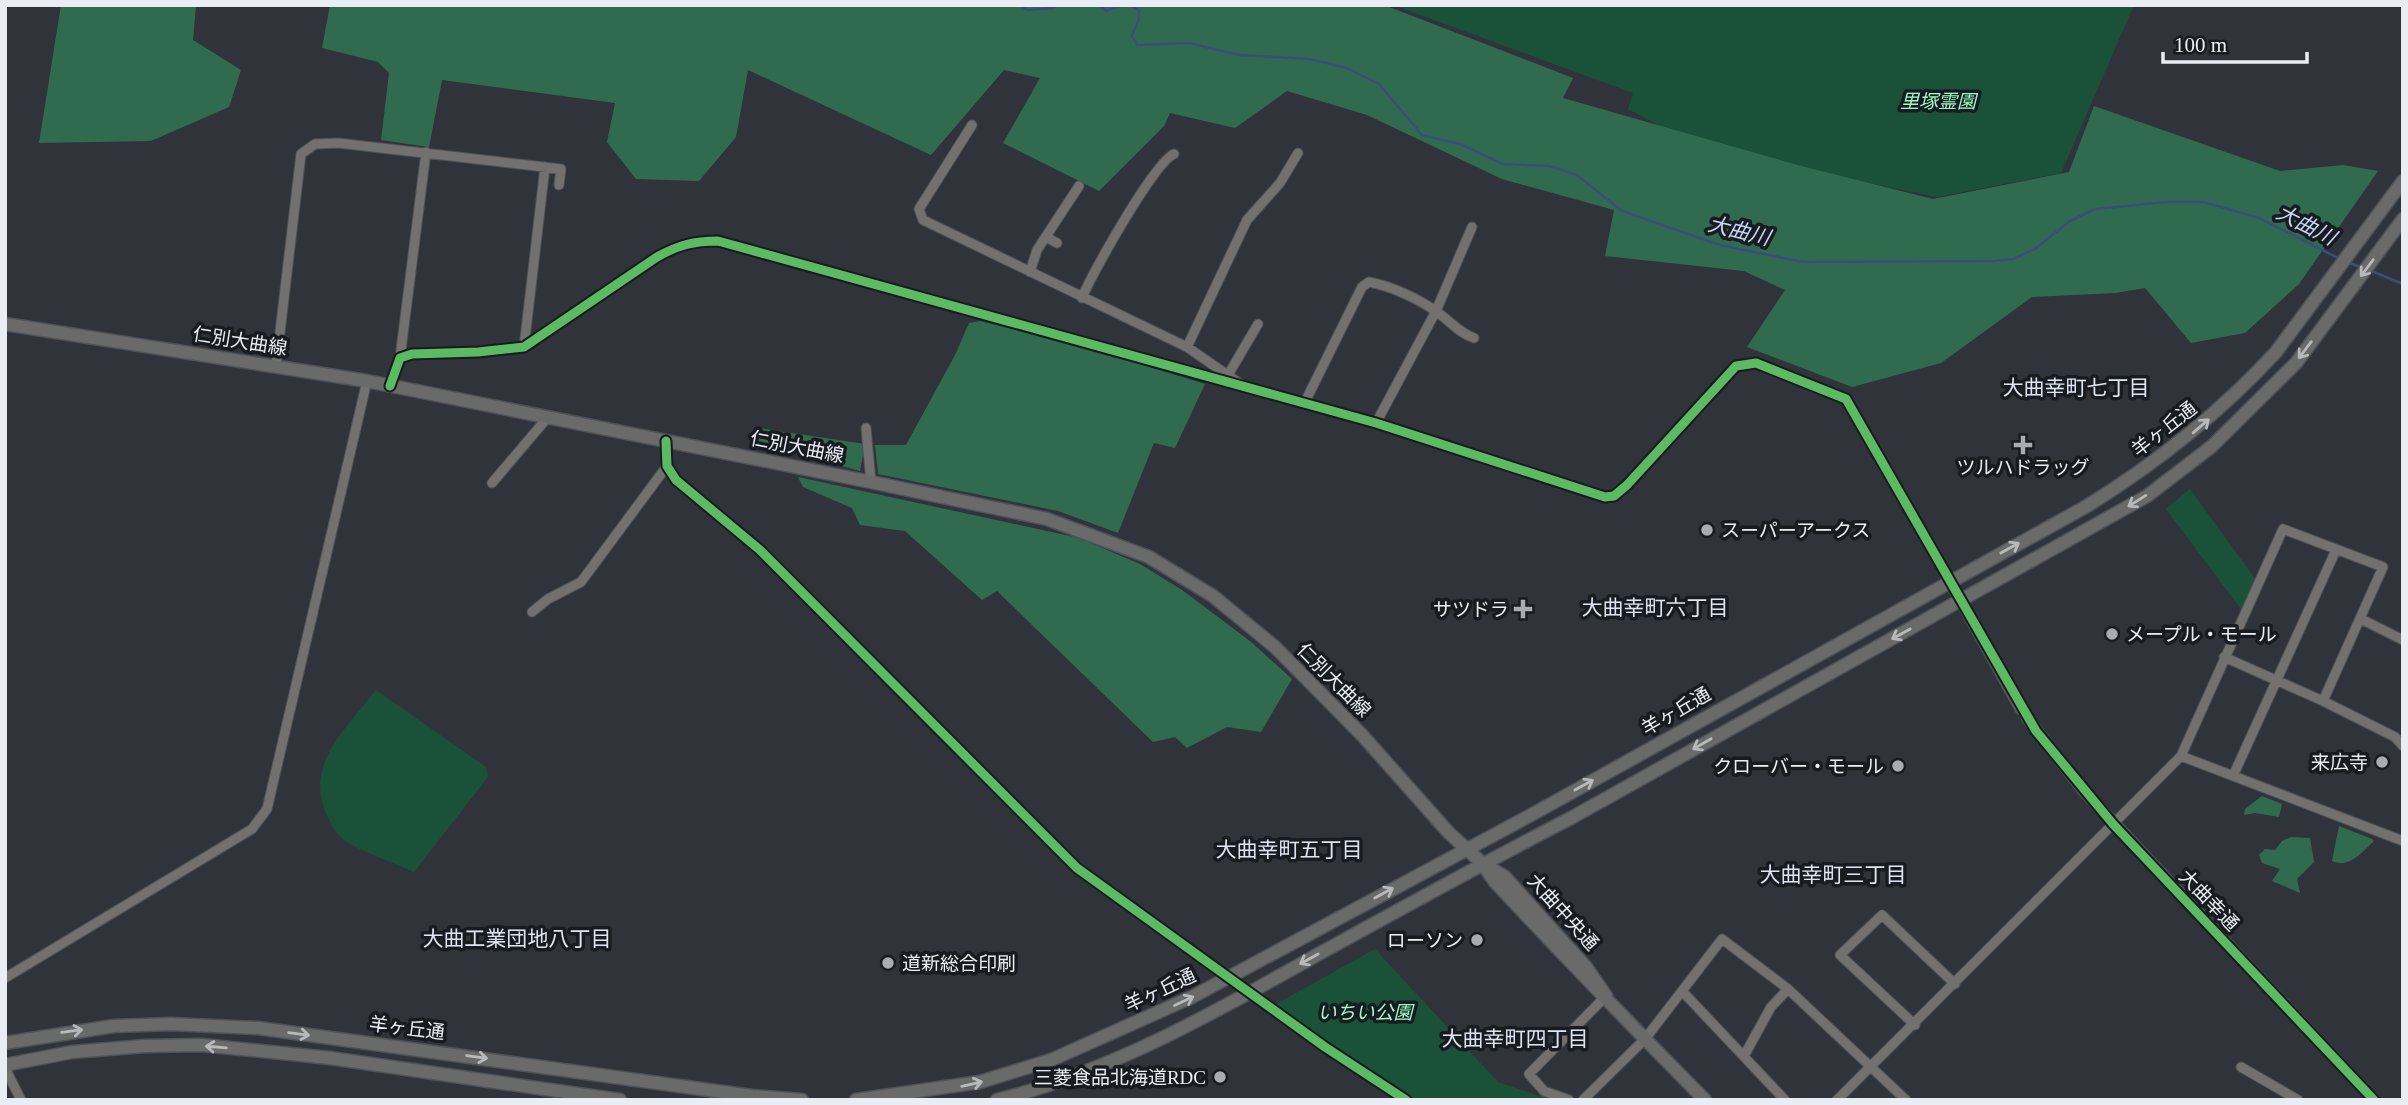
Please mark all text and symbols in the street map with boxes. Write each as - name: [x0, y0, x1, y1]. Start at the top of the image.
- scale bar: [2163, 21, 2306, 65]
- text: 100 m: [2174, 33, 2227, 57]
- park label: 里塚霊園: [1900, 91, 1979, 112]
- water label: 大曲川: [2272, 200, 2341, 251]
- water label: 大曲川: [1706, 212, 1774, 251]
- one-way arrow: [2360, 258, 2375, 277]
- street label: 仁別大曲線: [191, 323, 289, 359]
- one-way arrow: [2298, 340, 2313, 359]
- district label: 大曲幸町七丁目: [2003, 376, 2150, 400]
- street label: 羊ヶ丘通: [2128, 397, 2200, 461]
- one-way arrow: [2192, 418, 2210, 434]
- street label: 仁別大曲線: [748, 428, 846, 466]
- marker: ツルハドラッグ: [2015, 437, 2031, 453]
- place label: ツルハドラッグ: [1956, 457, 2090, 478]
- one-way arrow: [2128, 495, 2148, 509]
- place label: スーパーアークス: [1721, 520, 1870, 541]
- marker: スーパーアークス: [1699, 522, 1715, 538]
- one-way arrow: [1999, 541, 2019, 555]
- district label: 大曲幸町六丁目: [1582, 596, 1729, 620]
- place label: サツドラ: [1433, 599, 1509, 620]
- marker: サツドラ: [1515, 601, 1531, 617]
- place label: メープル・モール: [2126, 624, 2277, 645]
- marker: メープル・モール: [2104, 626, 2120, 642]
- one-way arrow: [1891, 628, 1912, 641]
- street label: 仁別大曲線: [1293, 639, 1375, 721]
- street label: 羊ヶ丘通: [1638, 683, 1714, 739]
- one-way arrow: [1692, 738, 1713, 751]
- place label: 来広寺: [2311, 752, 2368, 773]
- marker: 来広寺: [2374, 754, 2390, 770]
- place label: クローバー・モール: [1713, 756, 1884, 777]
- marker: クローバー・モール: [1890, 758, 1906, 774]
- one-way arrow: [1574, 778, 1594, 792]
- district label: 大曲幸町五丁目: [1216, 838, 1363, 862]
- district label: 大曲幸町三丁目: [1760, 863, 1907, 887]
- street label: 大曲幸通: [2175, 865, 2243, 935]
- street label: 大曲中央通: [1523, 870, 1603, 954]
- one-way arrow: [1373, 885, 1393, 899]
- district label: 大曲工業団地八丁目: [423, 927, 612, 951]
- place label: ローソン: [1387, 930, 1463, 951]
- marker: ローソン: [1469, 932, 1485, 948]
- one-way arrow: [1300, 952, 1320, 966]
- place label: 道新総合印刷: [902, 953, 1016, 974]
- marker: 道新総合印刷: [880, 955, 896, 971]
- street label: 羊ヶ丘通: [1121, 964, 1199, 1016]
- one-way arrow: [1173, 994, 1194, 1007]
- park label: いちい公園: [1317, 1002, 1415, 1023]
- street label: 羊ヶ丘通: [368, 1013, 446, 1043]
- one-way arrow: [61, 1024, 83, 1037]
- one-way arrow: [287, 1027, 310, 1040]
- district label: 大曲幸町四丁目: [1442, 1027, 1589, 1051]
- one-way arrow: [206, 1040, 228, 1053]
- one-way arrow: [465, 1050, 488, 1063]
- place label: 三菱食品北海道RDC: [1034, 1067, 1206, 1088]
- marker: 三菱食品北海道RDC: [1212, 1069, 1228, 1085]
- one-way arrow: [960, 1076, 983, 1090]

